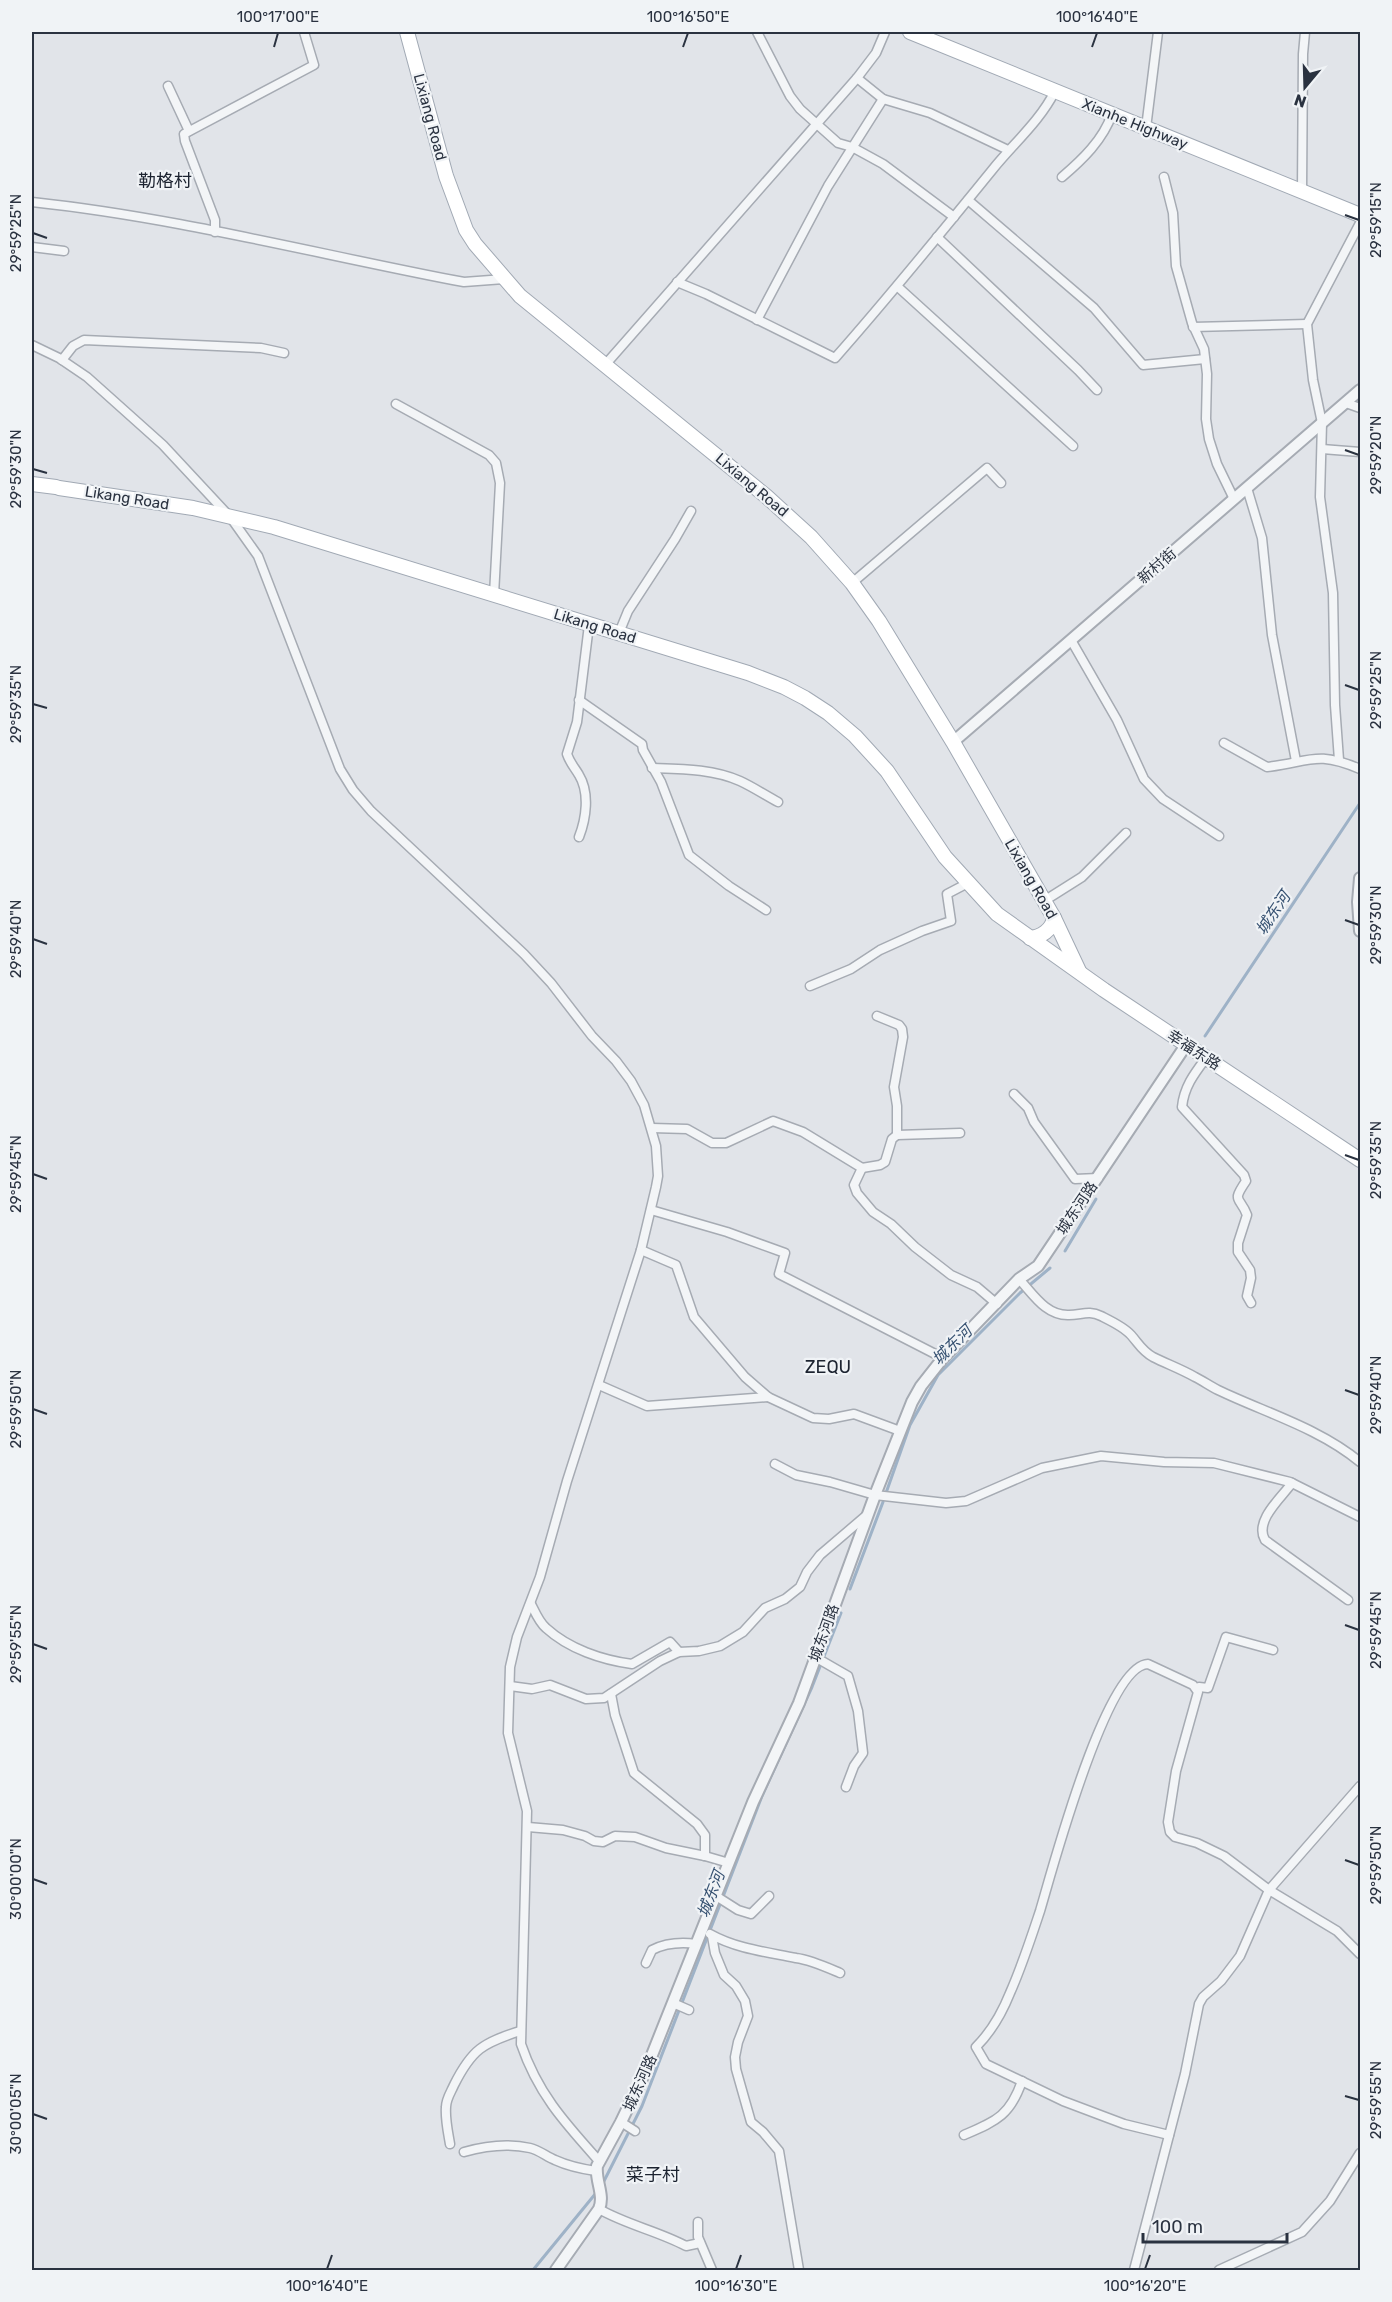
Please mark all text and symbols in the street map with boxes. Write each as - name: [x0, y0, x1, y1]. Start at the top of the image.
- text: 100°17'00"E: [237, 8, 319, 26]
- text: 100°16'50"E: [647, 8, 729, 26]
- text: 100°16'40"E: [1056, 8, 1138, 26]
- north arrow: [1275, 57, 1335, 117]
- street label: Lixiang Road: [410, 72, 450, 162]
- text: N: [1292, 90, 1309, 112]
- street label: Xianhe Highway: [1080, 95, 1190, 153]
- district label: 勒格村: [138, 170, 192, 192]
- text: 29°59'15"N: [1367, 182, 1385, 258]
- text: 29°59'25"N: [7, 194, 25, 272]
- text: 29°59'20"N: [1367, 416, 1385, 494]
- text: 29°59'30"N: [7, 429, 25, 509]
- street label: Lixiang Road: [712, 449, 792, 521]
- street label: Likang Road: [84, 482, 170, 514]
- street label: 新村街: [1134, 544, 1180, 588]
- street label: Likang Road: [552, 605, 638, 647]
- text: 29°59'25"N: [1367, 651, 1385, 729]
- text: 29°59'35"N: [7, 665, 25, 743]
- street label: Lixiang Road: [1001, 836, 1061, 922]
- water label: 城东河: [1252, 885, 1296, 938]
- text: 29°59'30"N: [1367, 885, 1385, 965]
- text: 29°59'40"N: [7, 900, 25, 978]
- street label: 幸福东路: [1164, 1026, 1224, 1074]
- text: 29°59'35"N: [1367, 1121, 1385, 1199]
- text: 29°59'45"N: [7, 1135, 25, 1213]
- street label: 城东河路: [1053, 1178, 1101, 1238]
- water label: 城东河: [928, 1319, 978, 1369]
- district label: ZEQU: [805, 1356, 851, 1378]
- text: 29°59'40"N: [1367, 1356, 1385, 1434]
- text: 29°59'50"N: [7, 1369, 25, 1449]
- text: 29°59'45"N: [1367, 1591, 1385, 1669]
- street label: 城东河路: [805, 1602, 843, 1664]
- text: 29°59'55"N: [7, 1605, 25, 1683]
- text: 29°59'50"N: [1367, 1825, 1385, 1905]
- text: 30°00'00"N: [7, 1838, 25, 1920]
- water label: 城东河: [694, 1865, 730, 1920]
- street label: 城东河路: [620, 2052, 660, 2114]
- text: 29°59'55"N: [1367, 2061, 1385, 2139]
- text: 30°00'05"N: [7, 2073, 25, 2155]
- district label: 菜子村: [626, 2164, 680, 2186]
- scale bar: [1143, 2206, 1287, 2244]
- text: 100 m: [1152, 2216, 1203, 2238]
- text: 100°16'40"E: [286, 2277, 368, 2295]
- text: 100°16'30"E: [695, 2277, 777, 2295]
- text: 100°16'20"E: [1104, 2277, 1186, 2295]

